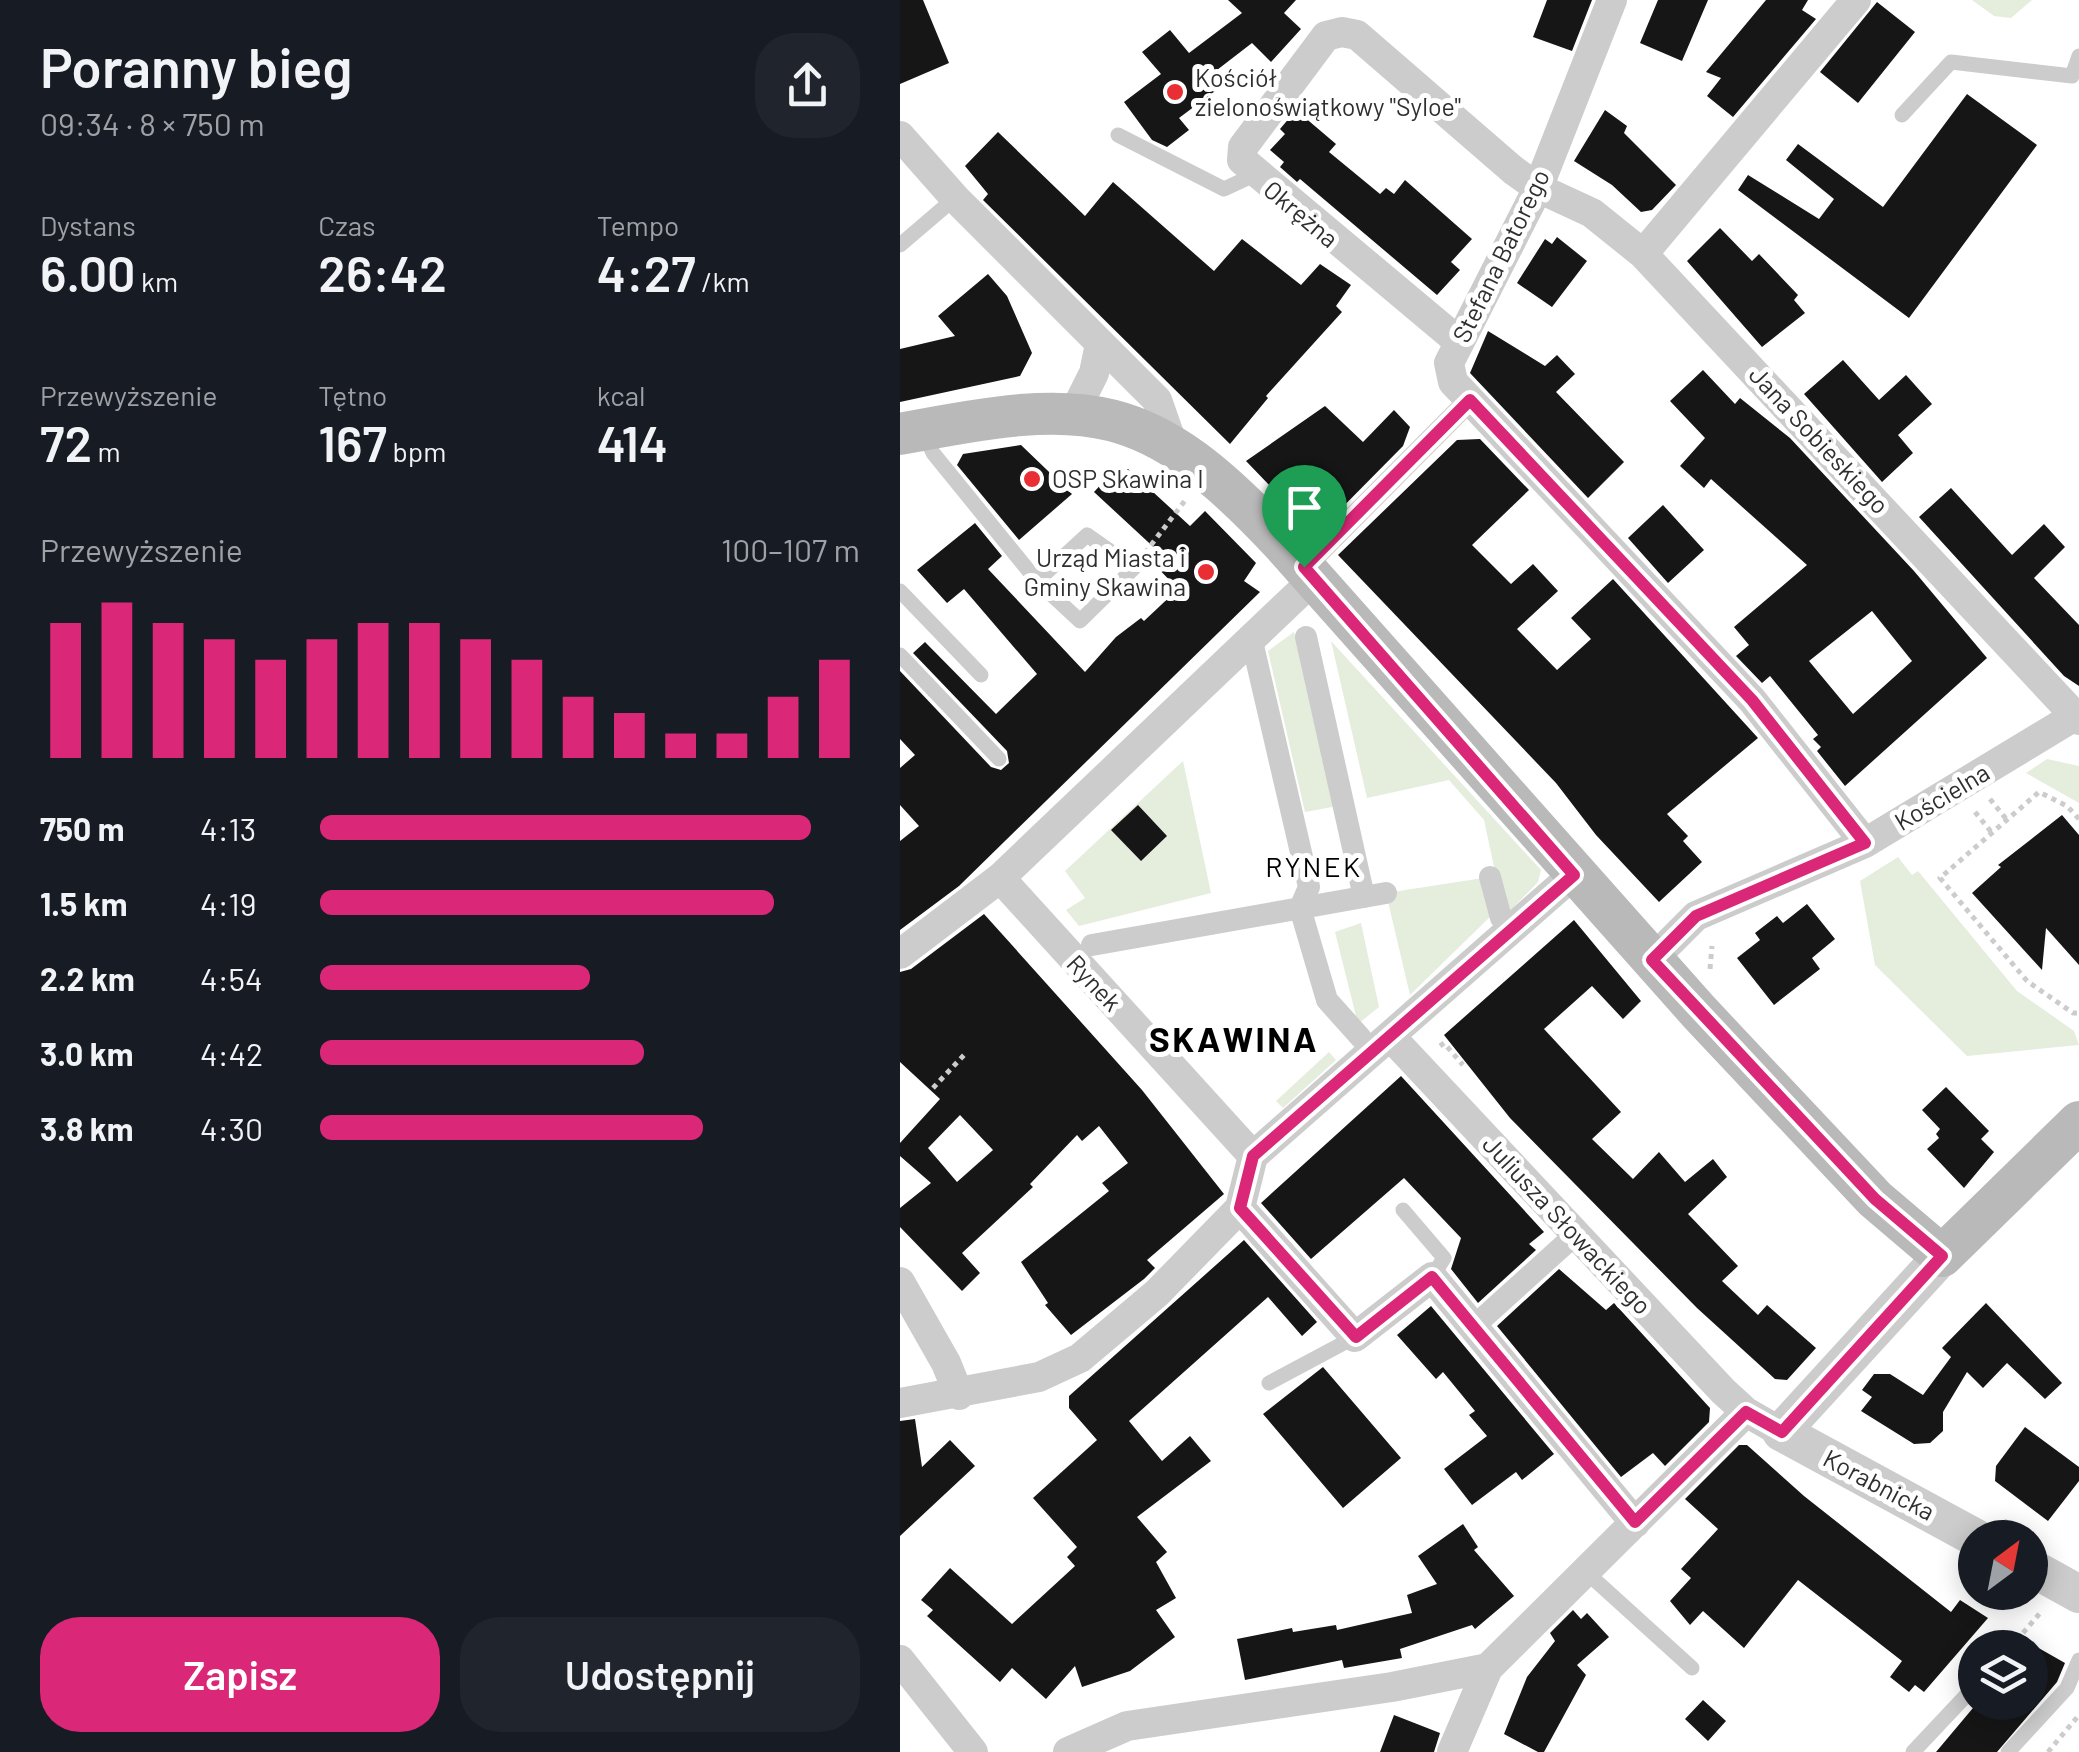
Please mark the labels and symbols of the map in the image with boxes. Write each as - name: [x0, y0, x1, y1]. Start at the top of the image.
- place label: Kościół zielonoświątkowy "Syloe": [1195, 62, 1461, 121]
- marker: Kościół zielonoświątkowy "Syloe": [1164, 81, 1186, 103]
- street label: Stefana Batorego: [1445, 164, 1555, 347]
- street label: Okrężna: [1258, 174, 1345, 253]
- street label: Jana Sobieskiego: [1744, 359, 1896, 519]
- place label: OSP Skawina I: [1052, 463, 1204, 493]
- pin: [1262, 465, 1347, 568]
- marker: OSP Skawina I: [1021, 468, 1043, 490]
- place label: Urząd Miasta i Gminy Skawina: [1024, 542, 1186, 601]
- marker: Urząd Miasta i Gminy Skawina: [1195, 561, 1217, 583]
- street label: Kościelna: [1889, 756, 1994, 836]
- district label: RYNEK: [1265, 849, 1363, 883]
- street label: Rynek: [1061, 948, 1128, 1017]
- district label: SKAWINA: [1149, 1017, 1319, 1059]
- street label: Juliusza Słowackiego: [1477, 1129, 1658, 1320]
- street label: Korabnicka: [1819, 1442, 1940, 1526]
- north arrow: [1958, 1520, 2048, 1610]

